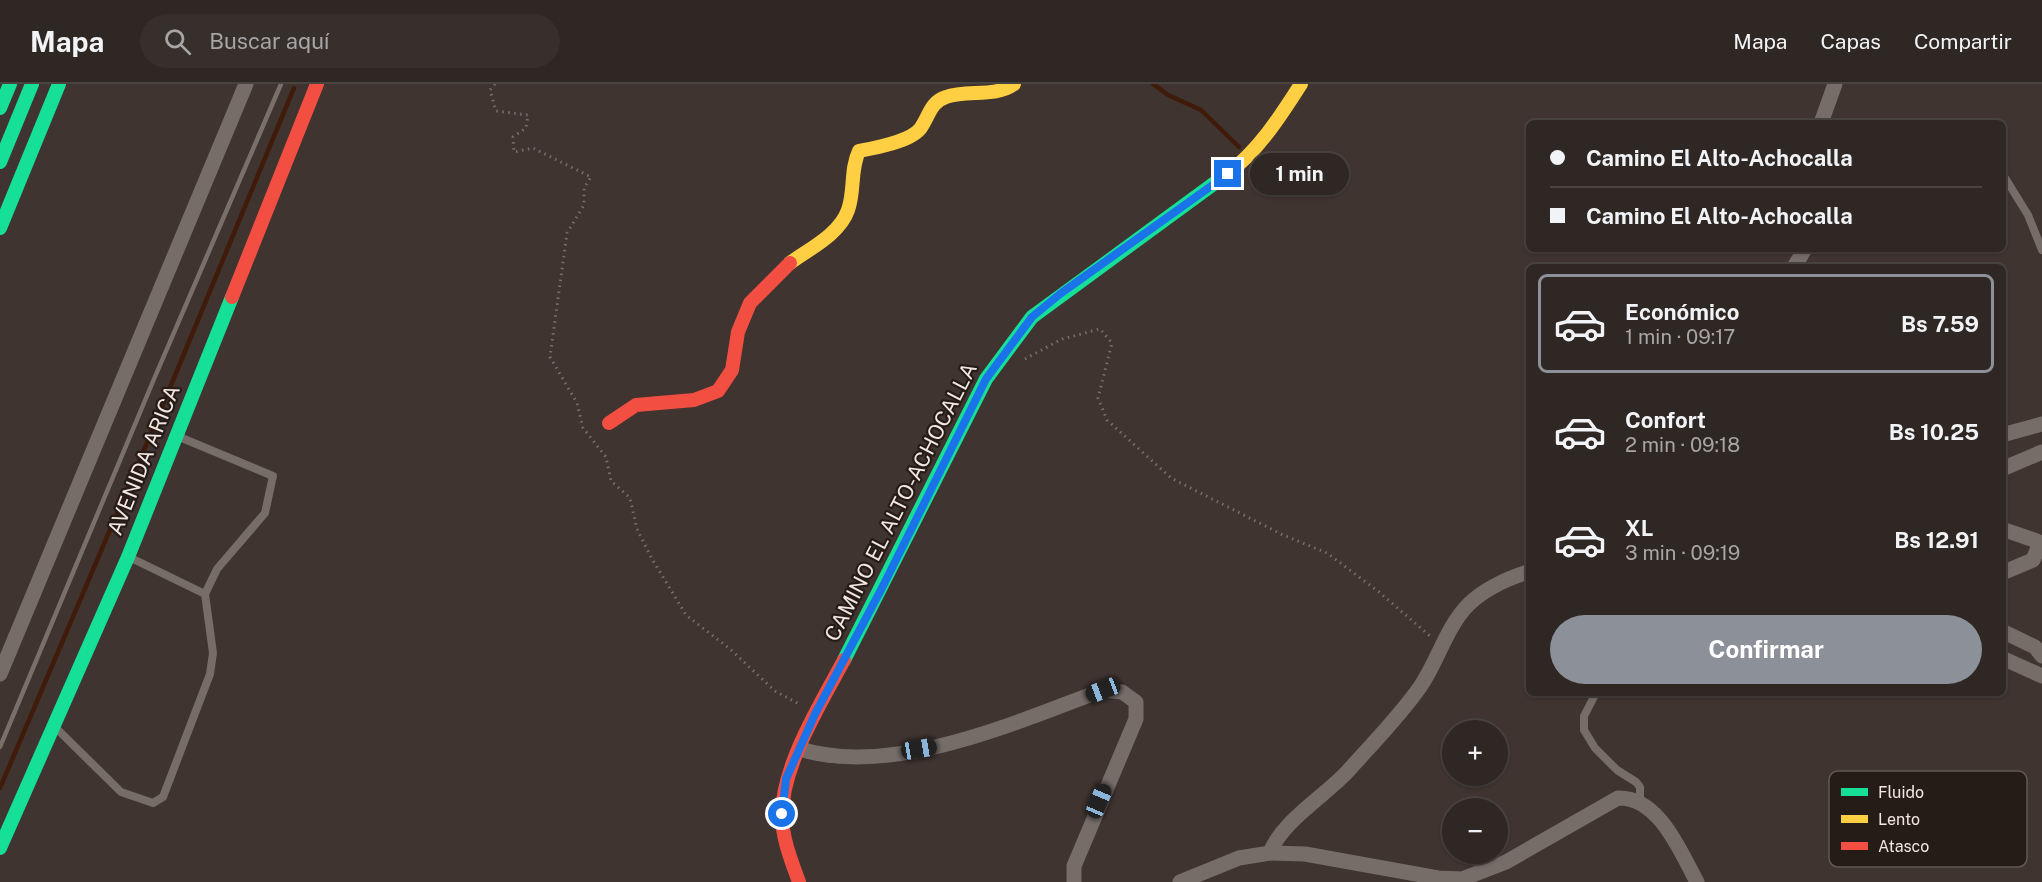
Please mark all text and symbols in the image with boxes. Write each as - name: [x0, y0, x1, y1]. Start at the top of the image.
- search box: [140, 14, 560, 68]
- text: Mapa: [30, 25, 104, 58]
- icon: search: [161, 25, 194, 58]
- text: Buscar aquí: [209, 28, 329, 54]
- text: Mapa: [1733, 29, 1787, 54]
- text: Capas: [1820, 29, 1881, 54]
- text: Compartir: [1914, 29, 2012, 54]
- text: Camino El Alto-Achocalla: [1586, 145, 1853, 171]
- callout: 1 min: [1249, 153, 1348, 195]
- route end: [1214, 160, 1241, 187]
- text: 1 min: [1275, 162, 1324, 186]
- text: Camino El Alto-Achocalla: [1586, 203, 1853, 229]
- icon: car: [1553, 297, 1607, 351]
- text: Económico: [1625, 299, 1740, 325]
- text: Bs 7.59: [1901, 311, 1979, 337]
- text: 1 min · 09:17: [1625, 325, 1735, 349]
- street label: CAMINO EL ALTO-ACHOCALLA: [819, 358, 982, 645]
- street label: AVENIDA ARICA: [102, 381, 185, 539]
- icon: car: [1553, 405, 1607, 459]
- text: Confort: [1625, 407, 1706, 433]
- text: Bs 10.25: [1889, 419, 1979, 445]
- text: 2 min · 09:18: [1625, 433, 1740, 457]
- icon: car: [1553, 513, 1607, 567]
- text: XL: [1625, 515, 1653, 541]
- text: Bs 12.91: [1894, 527, 1979, 553]
- text: 3 min · 09:19: [1625, 541, 1740, 565]
- button: Confirmar: [1550, 615, 1982, 684]
- car: [1083, 675, 1123, 705]
- map controls: [1442, 720, 1508, 864]
- button: +: [1442, 720, 1508, 786]
- car: [900, 737, 938, 761]
- legend: [1829, 771, 2027, 867]
- car: [1084, 781, 1114, 821]
- text: Fluido: [1878, 783, 1924, 802]
- button: −: [1442, 798, 1508, 864]
- route start: [768, 800, 795, 827]
- text: Lento: [1878, 810, 1920, 829]
- text: Atasco: [1878, 837, 1929, 856]

